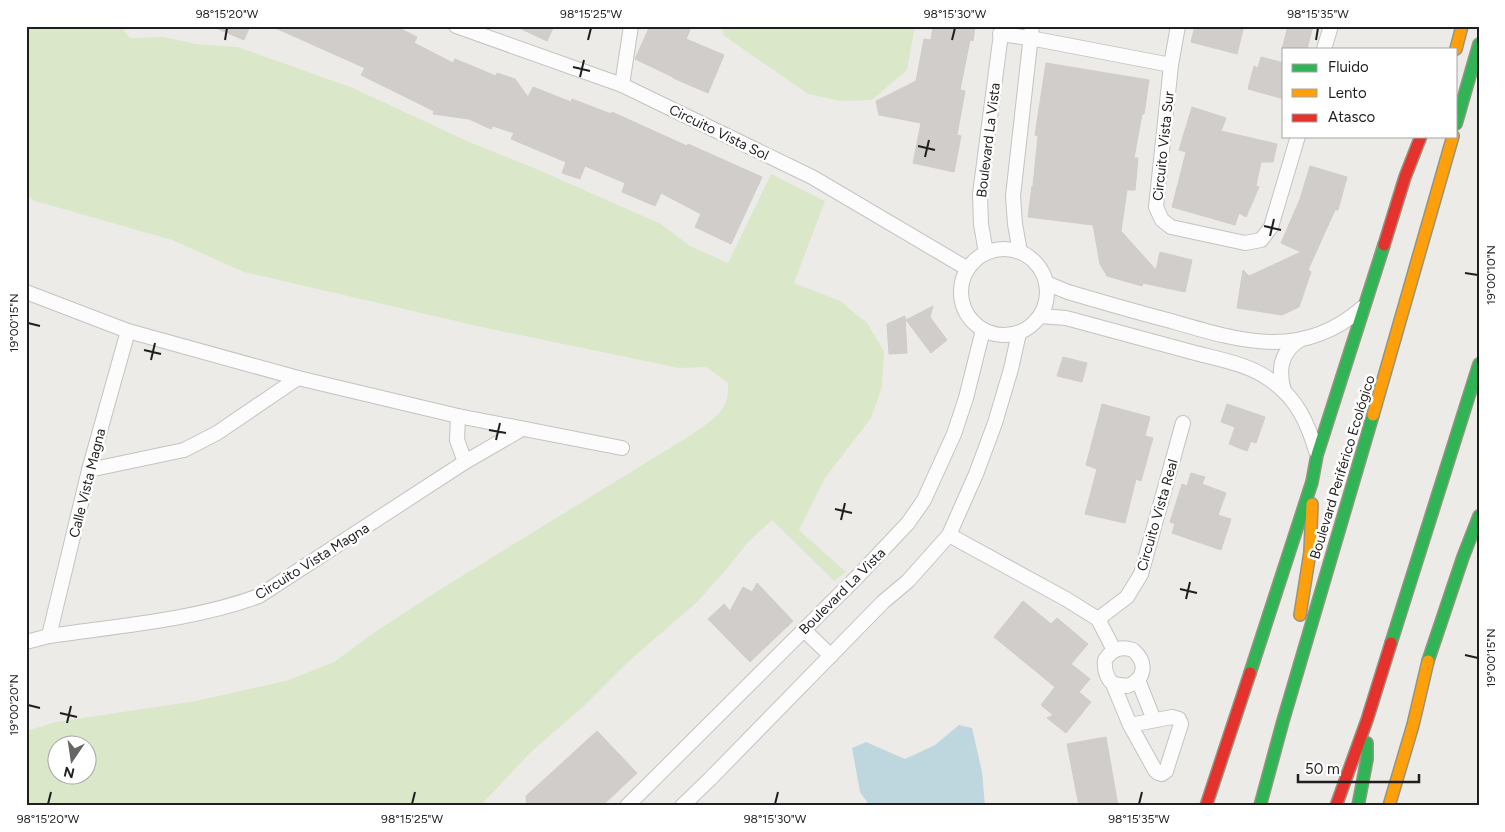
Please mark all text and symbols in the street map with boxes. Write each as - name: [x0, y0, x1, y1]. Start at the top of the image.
- text: 98°15'20"W: [196, 7, 259, 21]
- text: 98°15'25"W: [560, 7, 622, 21]
- text: 98°15'30"W: [924, 7, 987, 21]
- text: 98°15'35"W: [1287, 7, 1349, 21]
- legend: [1282, 48, 1458, 138]
- text: Fluido: [1328, 58, 1369, 76]
- street label: Boulevard La Vista: [973, 82, 1004, 198]
- text: Lento: [1328, 84, 1367, 102]
- street label: Circuito Vista Sur: [1149, 90, 1178, 202]
- street label: Circuito Vista Sol: [666, 101, 771, 164]
- text: Atasco: [1328, 108, 1376, 126]
- text: 19°00'10"N: [1484, 245, 1498, 305]
- text: 19°00'15"N: [7, 294, 21, 352]
- street label: Boulevard Periférico Ecológico: [1306, 373, 1379, 561]
- street label: Calle Vista Magna: [66, 427, 109, 540]
- street label: Circuito Vista Real: [1133, 457, 1182, 573]
- street label: Circuito Vista Magna: [252, 519, 372, 603]
- street label: Boulevard La Vista: [796, 545, 889, 638]
- text: 19°00'15"N: [1484, 629, 1498, 687]
- text: 19°00'20"N: [7, 674, 21, 736]
- north arrow: [48, 734, 98, 784]
- scale bar: [1298, 752, 1419, 784]
- text: 50 m: [1305, 760, 1340, 778]
- text: N: [62, 763, 76, 782]
- text: 98°15'20"W: [17, 812, 80, 826]
- text: 98°15'25"W: [381, 812, 443, 826]
- text: 98°15'30"W: [744, 812, 807, 826]
- text: 98°15'35"W: [1108, 812, 1170, 826]

